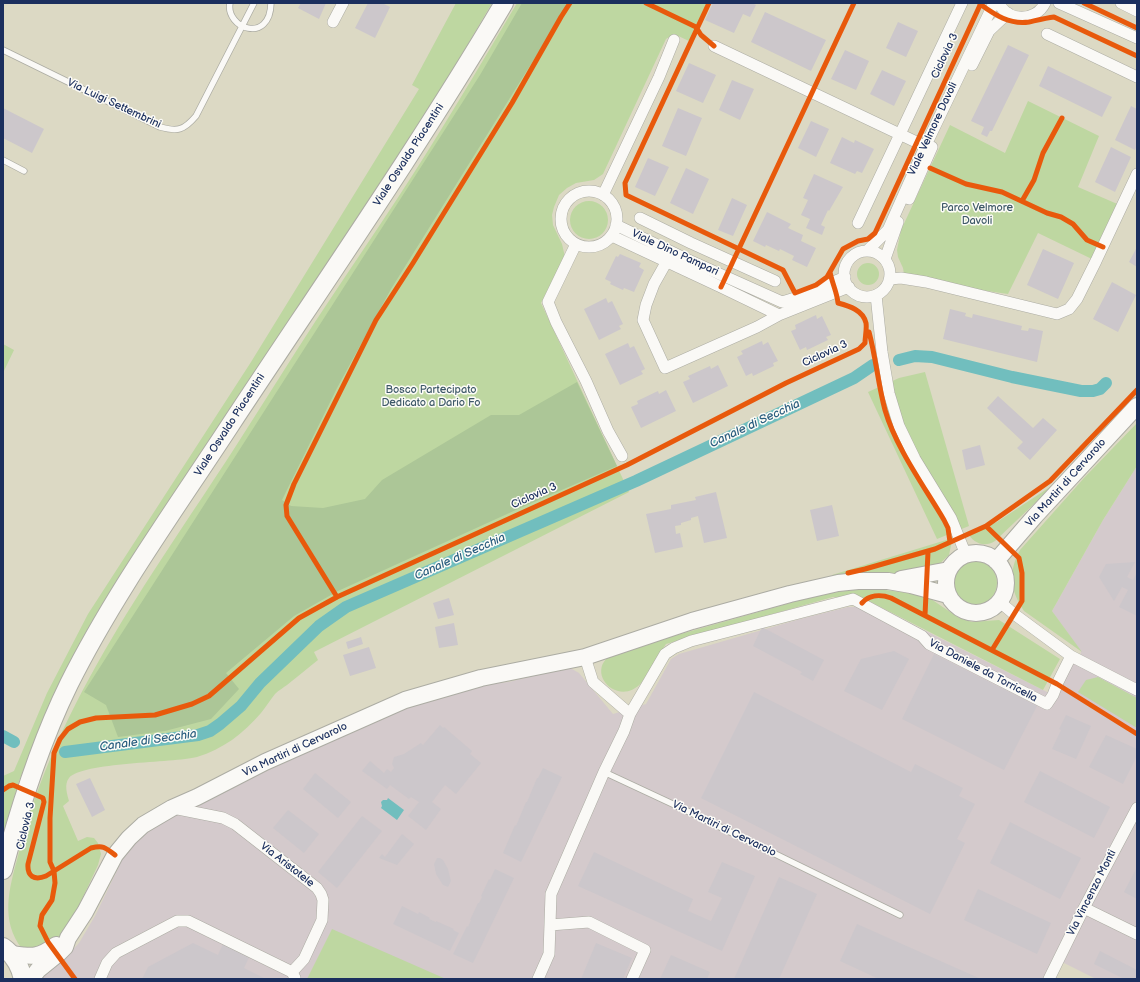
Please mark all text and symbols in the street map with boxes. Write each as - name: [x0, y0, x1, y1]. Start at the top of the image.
- street label: Ciclovia 3: [929, 31, 961, 81]
- street label: Via Luigi Settembrini: [65, 76, 163, 132]
- street label: Viale Velmore Davoli: [906, 80, 960, 178]
- street label: Viale Osvaldo Piacentini: [371, 101, 447, 209]
- park label: Parco Velmore Davoli: [941, 201, 1013, 227]
- street label: Viale Dino Pampari: [629, 227, 721, 279]
- street label: Ciclovia 3: [800, 338, 850, 370]
- street label: Viale Osvaldo Piacentini: [192, 371, 268, 479]
- park label: Bosco Partecipato Dedicato a Dario Fo: [381, 383, 481, 409]
- water label: Canale di Secchia: [708, 397, 802, 451]
- street label: Via Martiri di Cervarolo: [1023, 436, 1109, 530]
- street label: Ciclovia 3: [509, 480, 559, 512]
- water label: Canale di Secchia: [412, 530, 508, 584]
- street label: Via Daniele da Torricella: [926, 637, 1040, 705]
- street label: Via Martiri di Cervarolo: [241, 720, 349, 780]
- water label: Canale di Secchia: [98, 727, 198, 755]
- street label: Via Martiri di Cervarolo: [670, 798, 778, 860]
- street label: Ciclovia 3: [14, 801, 38, 851]
- street label: Via Aristotele: [257, 840, 317, 890]
- street label: Via Vincenzo Monti: [1065, 848, 1119, 938]

